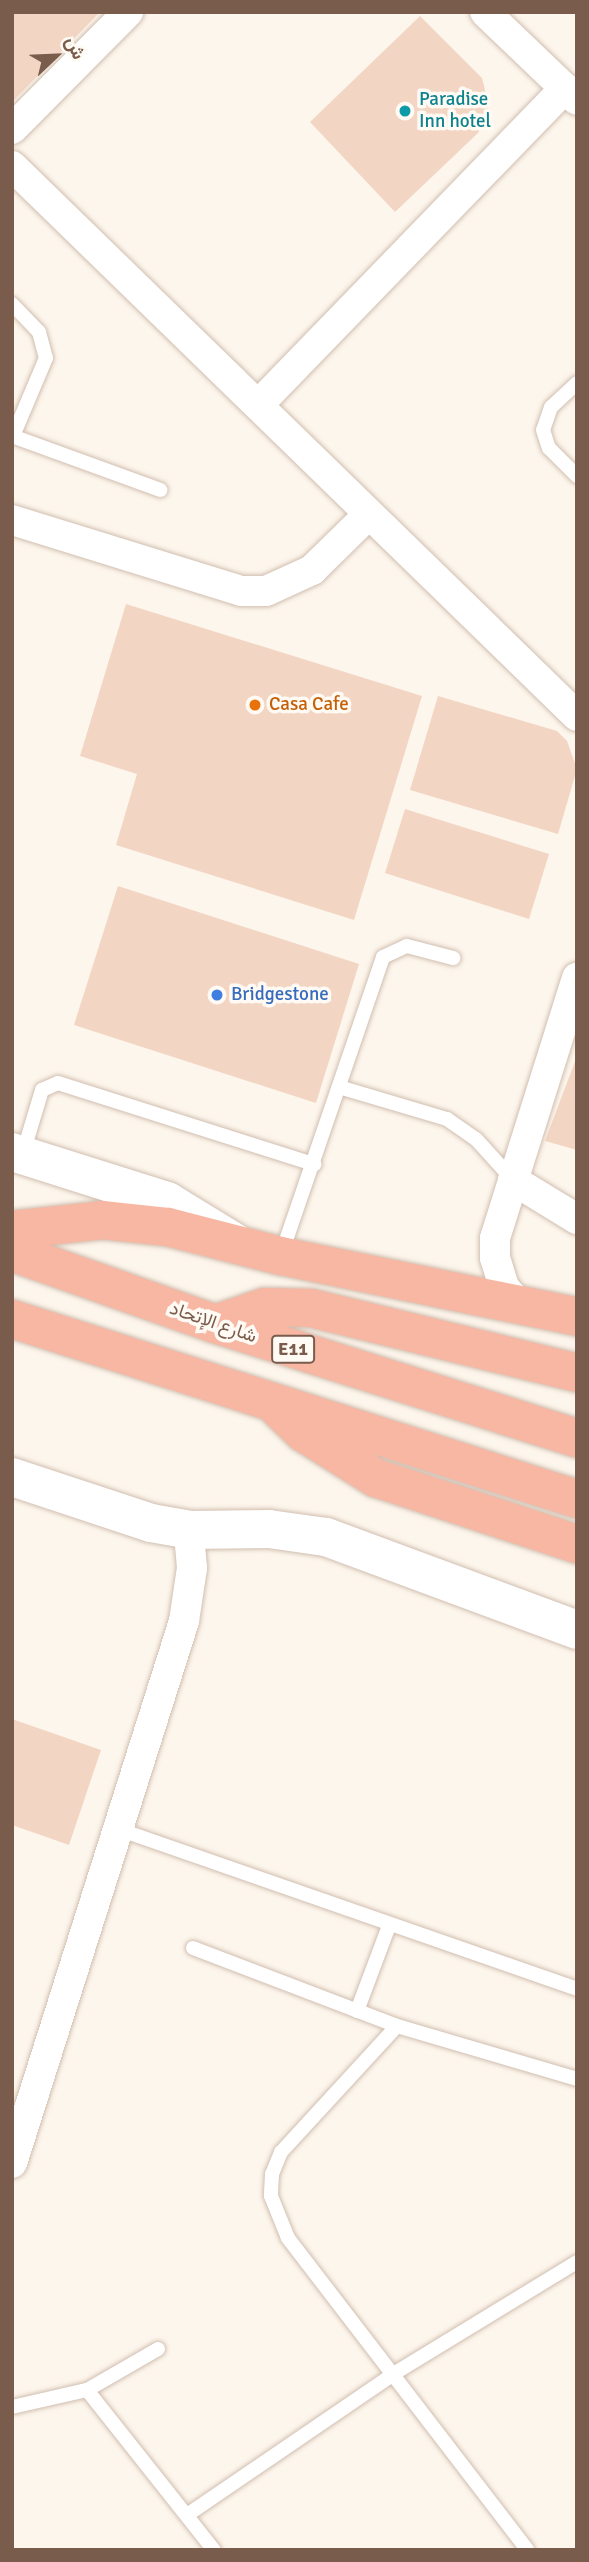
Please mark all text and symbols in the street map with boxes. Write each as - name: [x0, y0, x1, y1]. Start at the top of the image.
- north arrow: [21, 21, 91, 91]
- text: ش: [60, 33, 91, 63]
- place label: Paradise Inn hotel: [419, 89, 491, 133]
- marker: Paradise Inn hotel: [397, 103, 413, 119]
- place label: Casa Cafe: [269, 694, 349, 716]
- marker: Casa Cafe: [247, 697, 263, 713]
- place label: Bridgestone: [231, 984, 329, 1006]
- marker: Bridgestone: [209, 987, 225, 1003]
- street label: شارع الإتحاد: [167, 1297, 259, 1349]
- road number: E11: [270, 1334, 316, 1364]

